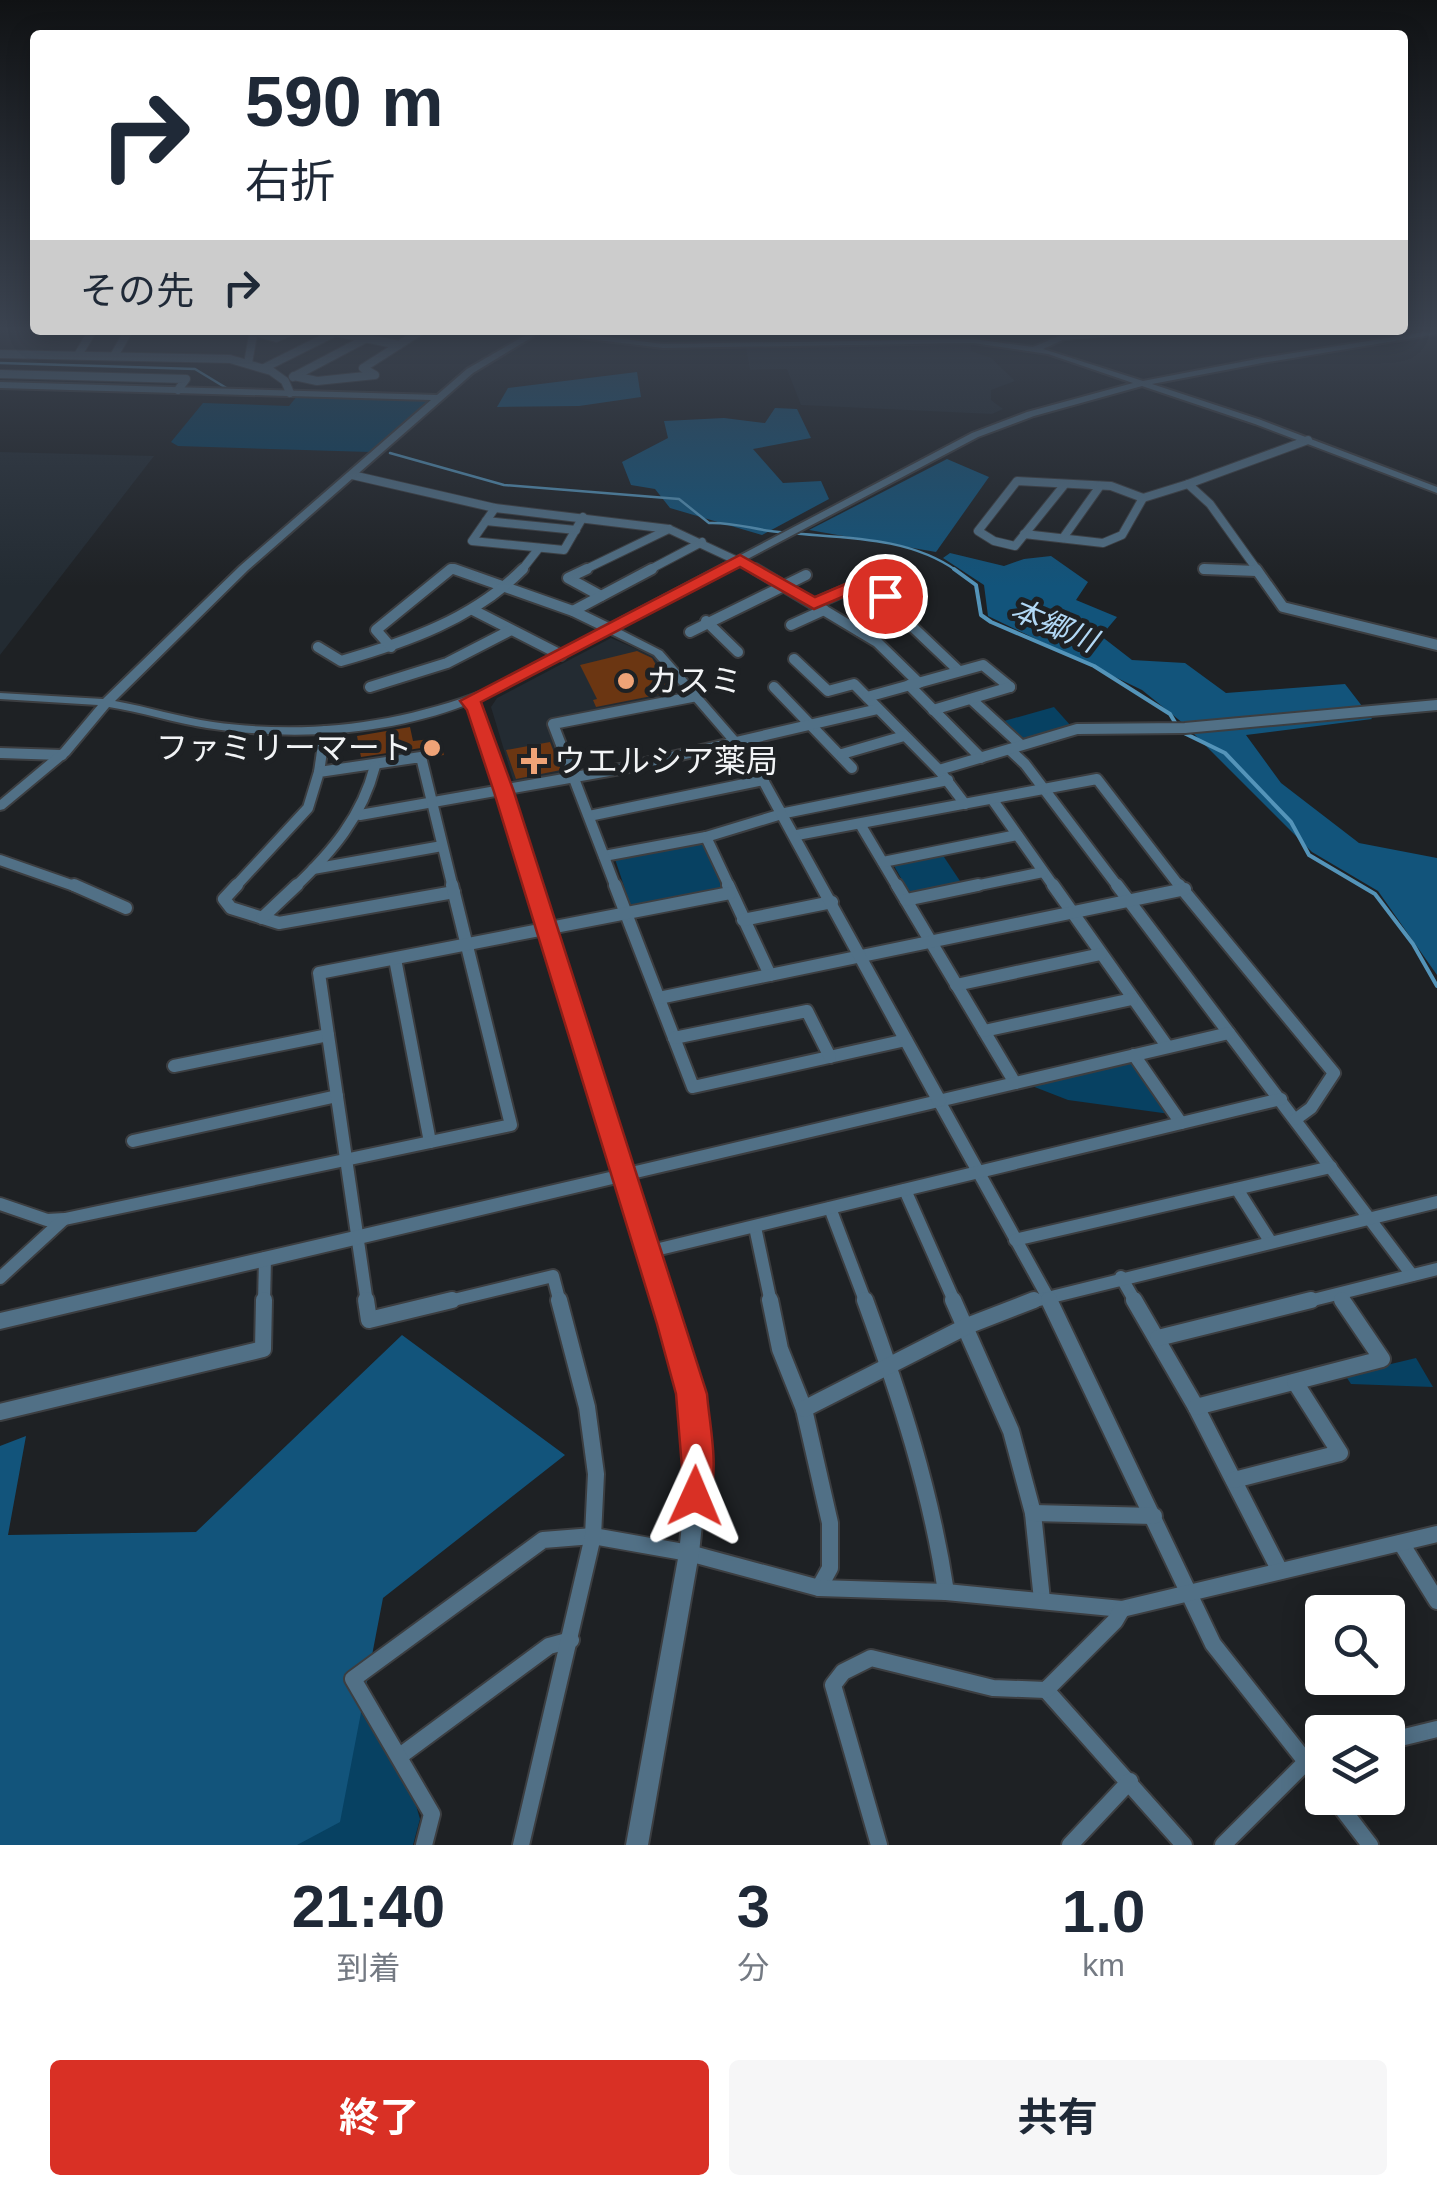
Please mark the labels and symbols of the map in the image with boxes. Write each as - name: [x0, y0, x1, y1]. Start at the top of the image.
- pin: [843, 554, 928, 639]
- water label: 本郷川: [1006, 592, 1105, 659]
- place label: カスミ: [646, 663, 742, 699]
- marker: カスミ: [615, 670, 637, 692]
- place label: ファミリーマート: [156, 730, 412, 766]
- marker: ファミリーマート: [421, 737, 443, 759]
- place label: ウエルシア薬局: [554, 743, 778, 779]
- marker: ウエルシア薬局: [523, 750, 545, 772]
- position arrow: [643, 1444, 747, 1548]

